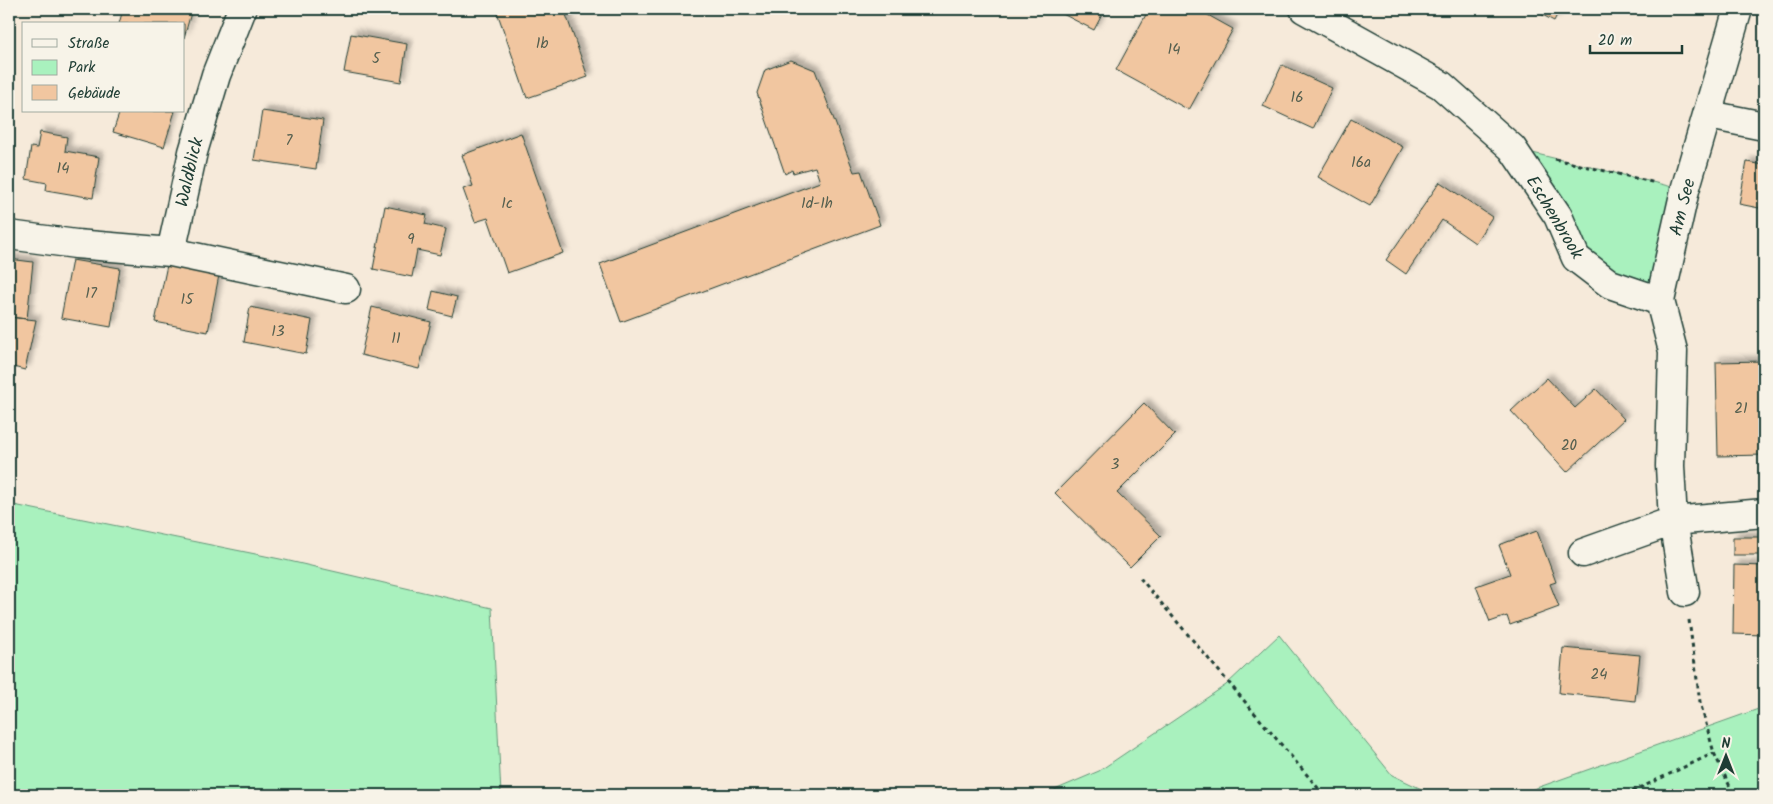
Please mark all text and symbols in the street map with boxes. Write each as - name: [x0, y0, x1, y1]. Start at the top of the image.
- legend: [22, 22, 185, 112]
- scale bar: [1590, 22, 1683, 54]
- text: 20 m: [1598, 29, 1632, 53]
- text: Straße: [68, 32, 110, 56]
- house number: 1b: [536, 32, 548, 56]
- house number: 14: [1168, 38, 1180, 62]
- house number: 5: [372, 47, 381, 71]
- text: Park: [68, 56, 96, 80]
- text: Gebäude: [68, 82, 121, 106]
- house number: 16: [1290, 86, 1304, 110]
- house number: 7: [286, 129, 294, 153]
- street label: Waldblick: [168, 134, 213, 210]
- house number: 16a: [1351, 151, 1371, 175]
- house number: 14: [57, 157, 69, 181]
- street label: Eschenbrook: [1517, 170, 1591, 266]
- street label: Am See: [1662, 176, 1705, 239]
- house number: 1c: [501, 192, 513, 216]
- house number: 1d-1h: [801, 192, 833, 216]
- house number: 9: [407, 228, 415, 252]
- house number: 17: [85, 282, 98, 306]
- house number: 15: [181, 288, 194, 312]
- house number: 13: [271, 320, 285, 344]
- house number: 11: [391, 327, 401, 351]
- house number: 21: [1734, 397, 1748, 421]
- house number: 20: [1561, 434, 1578, 458]
- house number: 3: [1111, 453, 1120, 477]
- house number: 24: [1591, 663, 1607, 687]
- north arrow: [1700, 732, 1750, 782]
- text: N: [1722, 733, 1731, 755]

